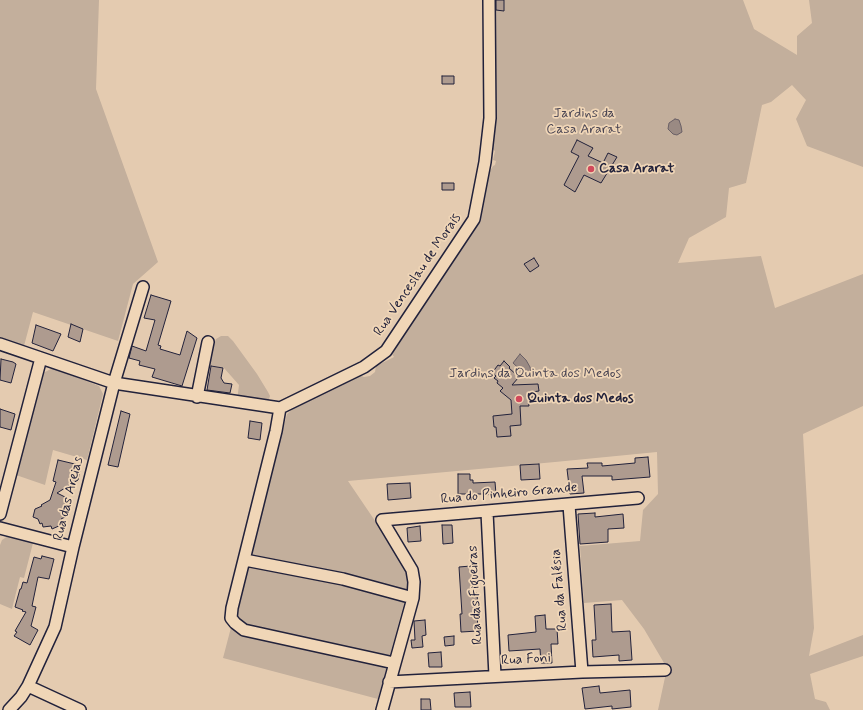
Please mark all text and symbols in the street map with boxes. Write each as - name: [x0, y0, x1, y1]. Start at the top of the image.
- park label: Jardins da Casa Ararat: [546, 106, 622, 138]
- place label: Casa Ararat: [599, 161, 674, 177]
- marker: Casa Ararat: [586, 164, 596, 174]
- street label: Rua Venceslau de Morais: [371, 210, 465, 340]
- park label: Jardins da Quinta dos Medos: [449, 366, 621, 382]
- place label: Quinta dos Medos: [527, 391, 633, 407]
- marker: Quinta dos Medos: [514, 394, 524, 404]
- street label: Rua das Areias: [50, 455, 88, 543]
- street label: Rua do Pinheiro Grande: [440, 480, 578, 508]
- street label: Rua das Figueiras: [465, 545, 487, 645]
- street label: Rua da Falésia: [548, 548, 572, 632]
- street label: Rua Foni: [501, 650, 551, 670]

